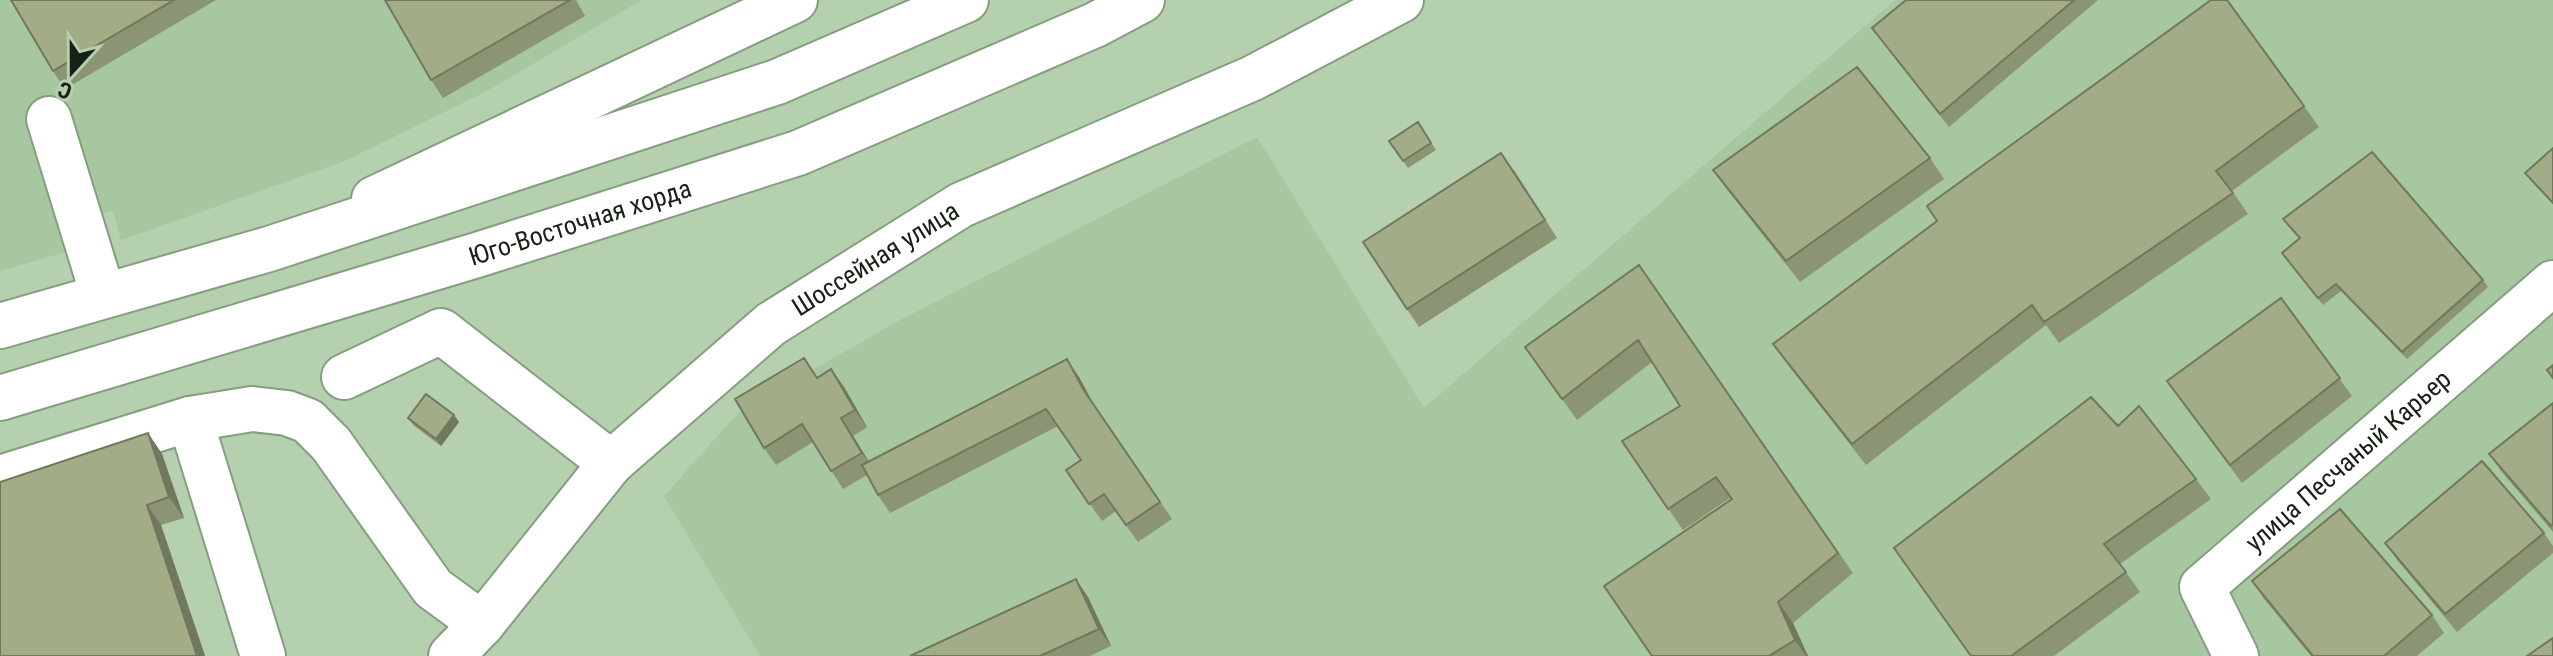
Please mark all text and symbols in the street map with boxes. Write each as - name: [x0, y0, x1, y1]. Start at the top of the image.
- north arrow: [32, 32, 112, 112]
- text: С: [55, 76, 75, 104]
- street label: Юго-Восточная хорда: [465, 173, 695, 272]
- street label: Шоссейная улица: [787, 195, 964, 322]
- street label: улица Песчаный Карьер: [2239, 364, 2457, 558]

